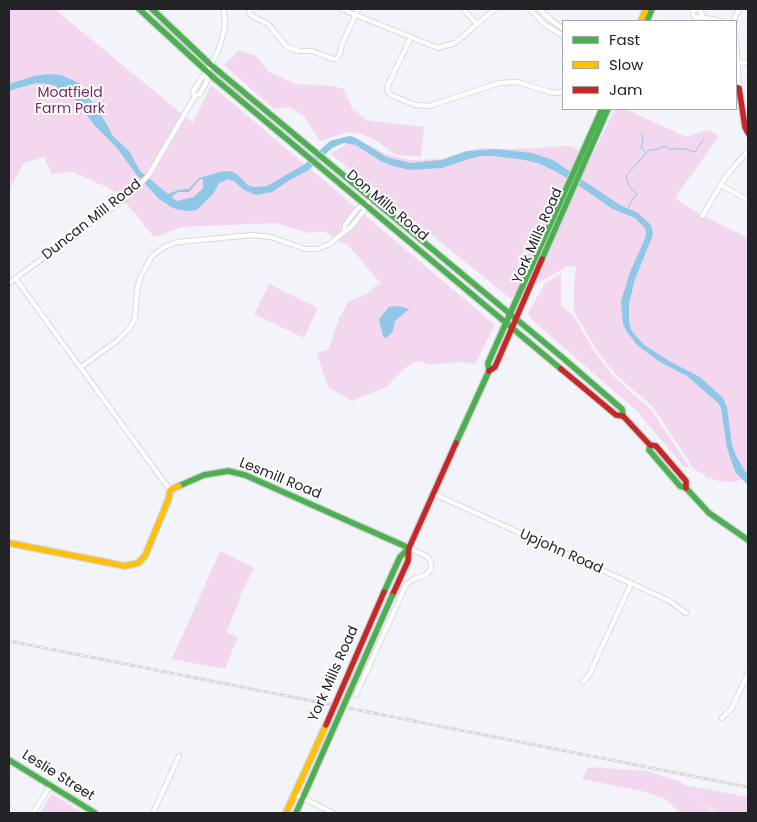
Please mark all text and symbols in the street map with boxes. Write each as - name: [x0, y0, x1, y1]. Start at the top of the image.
- legend: [562, 20, 737, 110]
- text: Fast: [609, 29, 640, 50]
- text: Slow: [609, 54, 643, 75]
- text: Jam: [609, 79, 643, 100]
- park label: Moatfield Farm Park: [35, 85, 105, 118]
- street label: Don Mills Road: [343, 167, 431, 245]
- street label: Duncan Mill Road: [39, 176, 145, 264]
- street label: York Mills Road: [509, 185, 567, 287]
- street label: Lesmill Road: [237, 455, 323, 503]
- street label: Upjohn Road: [517, 526, 605, 578]
- street label: York Mills Road: [305, 623, 363, 725]
- street label: Leslie Street: [19, 747, 97, 805]

